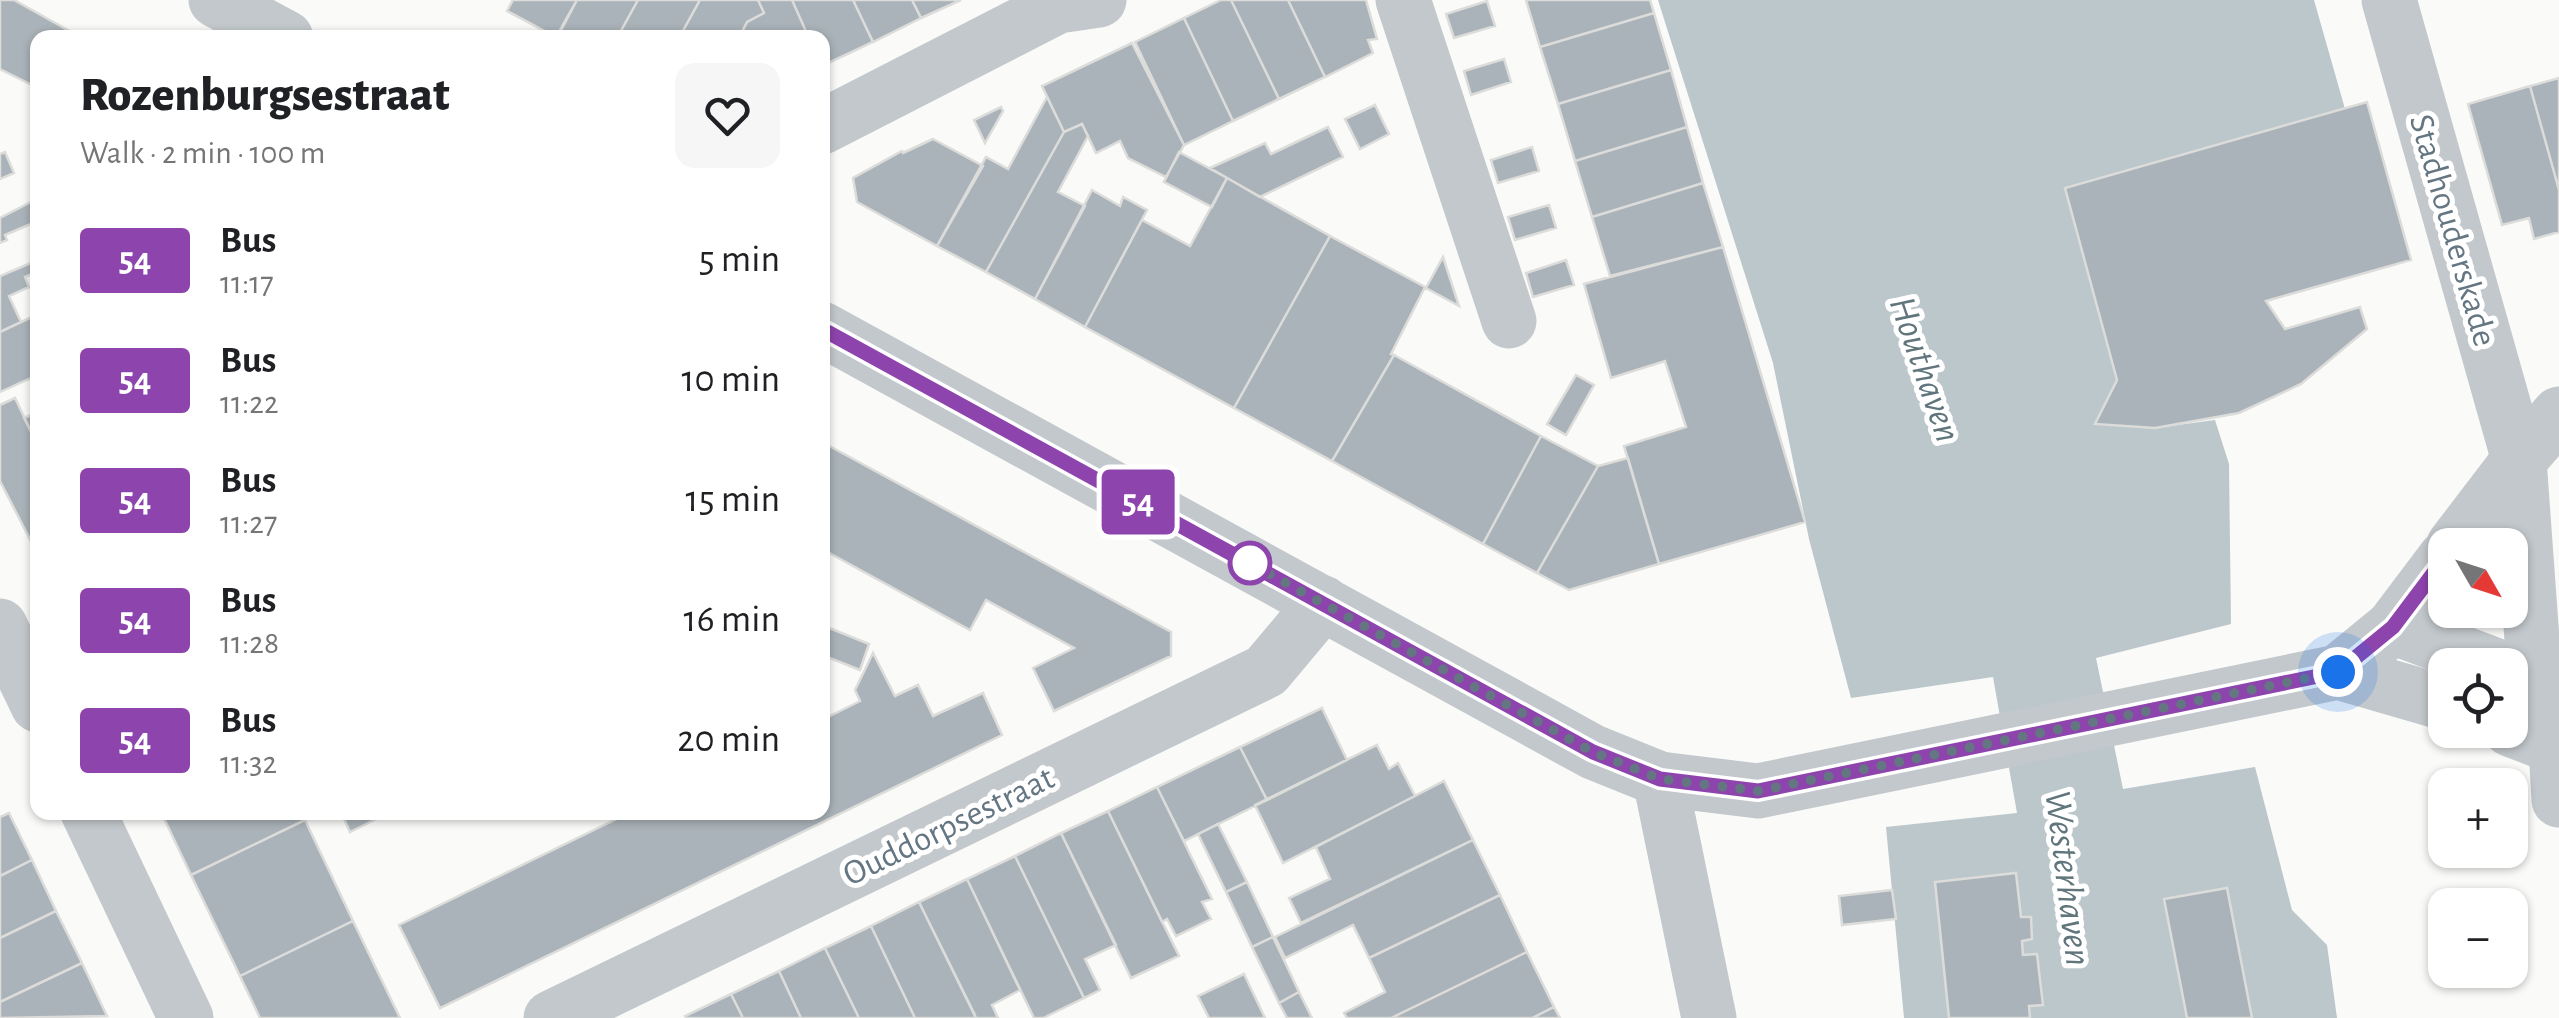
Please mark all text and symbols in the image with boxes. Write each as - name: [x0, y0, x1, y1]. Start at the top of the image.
- button: heart: [675, 63, 780, 168]
- text: Rozenburgsestraat: [80, 72, 450, 120]
- street label: Stadhouderskade: [2403, 111, 2502, 350]
- text: Walk · 2 min · 100 m: [80, 137, 325, 169]
- text: Bus: [220, 222, 276, 260]
- text: 5 min: [699, 241, 780, 279]
- text: 54: [119, 243, 151, 278]
- text: 11:17: [220, 267, 274, 299]
- water label: Houthaven: [1882, 292, 1967, 447]
- text: Bus: [220, 342, 276, 380]
- text: 10 min: [681, 361, 780, 399]
- text: 54: [119, 363, 151, 398]
- text: 11:22: [220, 387, 278, 419]
- text: Bus: [220, 462, 276, 500]
- line badge: 54: [1093, 470, 1183, 534]
- text: 15 min: [686, 481, 780, 519]
- text: 54: [119, 483, 151, 518]
- text: 54: [1122, 485, 1154, 520]
- text: 11:27: [220, 507, 277, 539]
- north arrow: [2428, 528, 2528, 628]
- map controls: [2428, 528, 2528, 988]
- unlabelled marker: [1229, 542, 1271, 584]
- text: Bus: [220, 582, 276, 620]
- text: 16 min: [684, 601, 780, 639]
- text: 54: [119, 603, 151, 638]
- text: 11:28: [220, 627, 279, 659]
- your location: [2313, 647, 2363, 697]
- button: locate: [2428, 648, 2528, 748]
- text: Bus: [220, 702, 276, 740]
- text: 20 min: [677, 721, 780, 759]
- text: 54: [119, 723, 151, 758]
- text: 11:32: [220, 747, 277, 779]
- street label: Ouddorpsestraat: [838, 760, 1060, 892]
- button: +: [2428, 768, 2528, 868]
- water label: Westerhaven: [2037, 788, 2097, 968]
- button: −: [2428, 888, 2528, 988]

